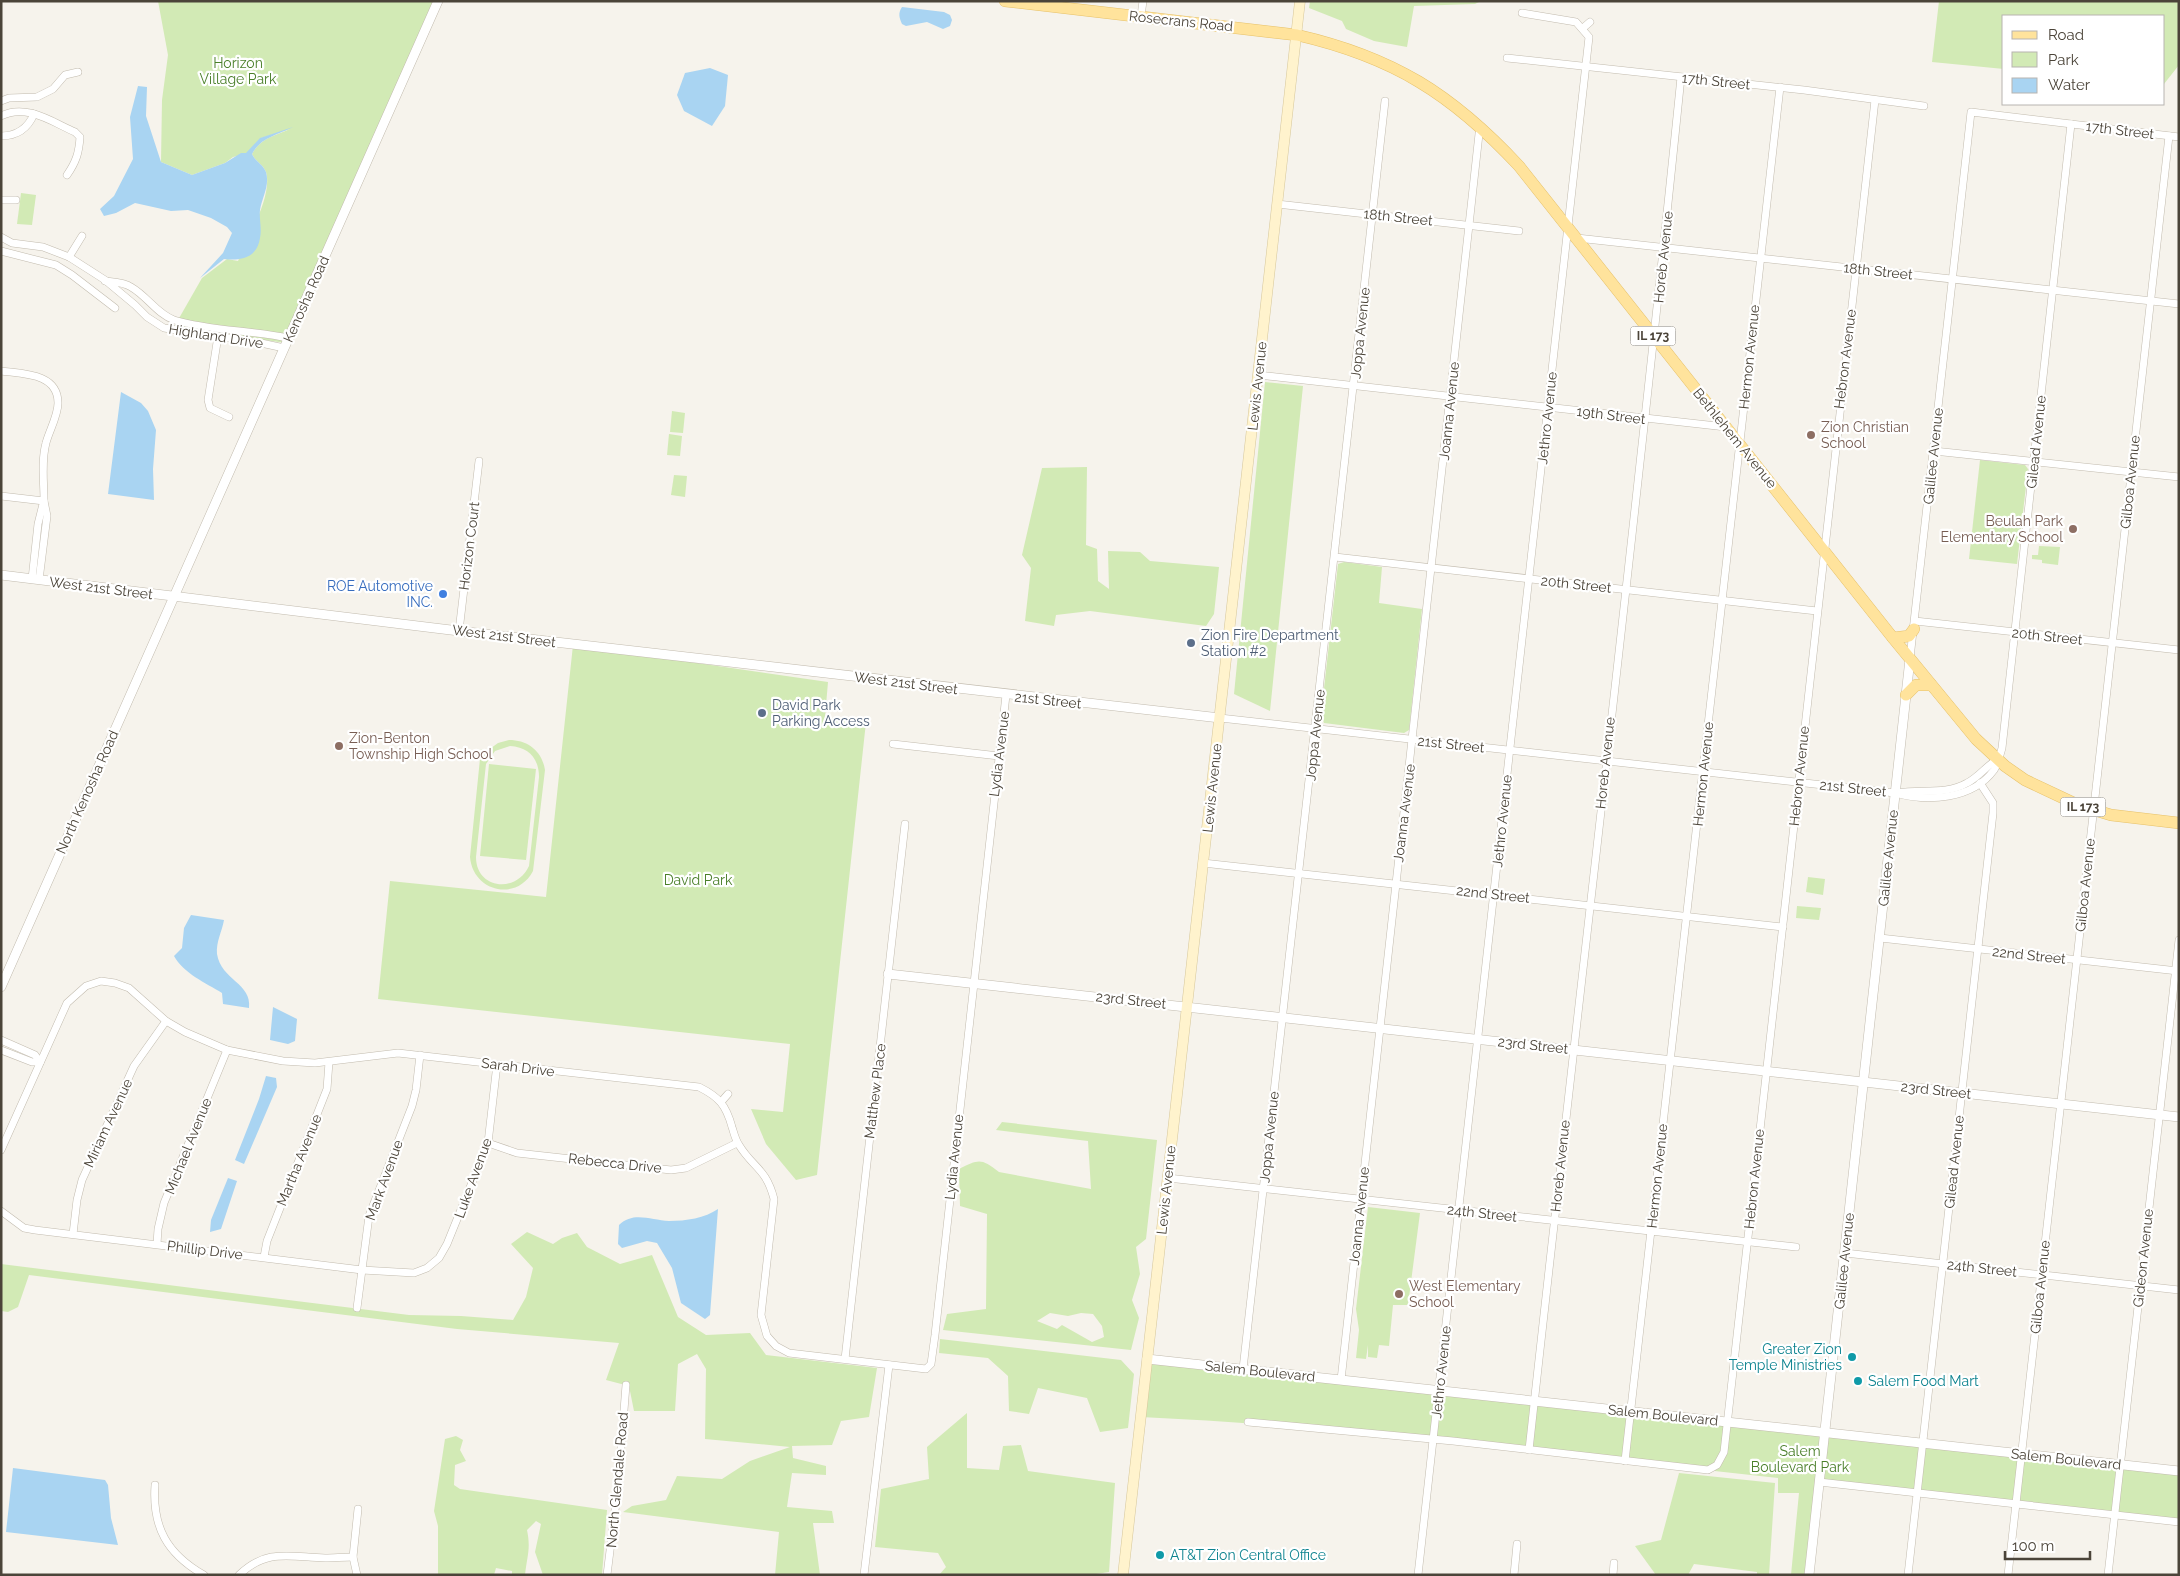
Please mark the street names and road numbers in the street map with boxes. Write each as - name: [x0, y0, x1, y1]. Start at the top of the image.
- street label: Rosecrans Road: [1128, 8, 1234, 34]
- street label: 17th Street: [1681, 69, 1751, 93]
- street label: 17th Street: [2085, 118, 2155, 142]
- street label: 18th Street: [1363, 205, 1434, 229]
- street label: Horeb Avenue: [1650, 210, 1676, 304]
- street label: Kenosha Road: [280, 253, 332, 345]
- street label: 18th Street: [1843, 259, 1914, 283]
- street label: Joppa Avenue: [1347, 286, 1373, 380]
- street label: Hermon Avenue: [1736, 304, 1762, 410]
- street label: Hebron Avenue: [1831, 308, 1859, 410]
- street label: Highland Drive: [168, 321, 264, 351]
- road number: IL 173: [1630, 326, 1676, 346]
- street label: Lewis Avenue: [1244, 341, 1270, 431]
- street label: Joanna Avenue: [1436, 361, 1462, 461]
- street label: Jethro Avenue: [1534, 371, 1560, 465]
- street label: Bethlehem Avenue: [1690, 385, 1780, 491]
- street label: Gilead Avenue: [2023, 395, 2049, 489]
- street label: 19th Street: [1576, 403, 1647, 427]
- street label: Galilee Avenue: [1920, 407, 1946, 505]
- street label: Gilboa Avenue: [2117, 435, 2143, 529]
- street label: Horizon Court: [456, 500, 482, 591]
- street label: 20th Street: [1540, 572, 1612, 596]
- street label: West 21st Street: [48, 574, 154, 602]
- street label: West 21st Street: [451, 622, 557, 650]
- street label: 20th Street: [2011, 624, 2083, 648]
- street label: West 21st Street: [853, 669, 959, 697]
- street label: Joppa Avenue: [1302, 688, 1328, 782]
- street label: 21st Street: [1014, 689, 1083, 711]
- street label: Lydia Avenue: [986, 710, 1012, 798]
- street label: Horeb Avenue: [1592, 716, 1618, 810]
- street label: Hermon Avenue: [1690, 721, 1716, 827]
- street label: Hebron Avenue: [1786, 725, 1812, 827]
- street label: North Kenosha Road: [53, 728, 121, 856]
- street label: 21st Street: [1417, 733, 1486, 755]
- street label: Lewis Avenue: [1199, 743, 1225, 833]
- street label: Joanna Avenue: [1390, 763, 1418, 863]
- street label: Jethro Avenue: [1489, 774, 1515, 868]
- street label: 21st Street: [1819, 777, 1888, 799]
- road number: IL 173: [2060, 798, 2106, 816]
- street label: Galilee Avenue: [1875, 809, 1901, 907]
- street label: Gilboa Avenue: [2072, 838, 2098, 932]
- street label: 22nd Street: [1455, 882, 1531, 906]
- street label: 22nd Street: [1991, 943, 2067, 967]
- street label: 23rd Street: [1095, 988, 1167, 1012]
- street label: 23rd Street: [1497, 1033, 1569, 1057]
- street label: Matthew Place: [861, 1042, 889, 1140]
- street label: Sarah Drive: [480, 1055, 556, 1079]
- street label: Miriam Avenue: [80, 1076, 136, 1170]
- street label: 23rd Street: [1900, 1078, 1972, 1102]
- street label: Joppa Avenue: [1256, 1090, 1282, 1184]
- street label: Michael Avenue: [161, 1095, 215, 1197]
- street label: Martha Avenue: [273, 1112, 325, 1208]
- street label: Lydia Avenue: [942, 1113, 966, 1201]
- street label: Gilead Avenue: [1941, 1115, 1967, 1209]
- street label: Horeb Avenue: [1547, 1119, 1573, 1213]
- street label: Hermon Avenue: [1644, 1123, 1670, 1229]
- street label: Hebron Avenue: [1741, 1128, 1767, 1230]
- street label: Luke Avenue: [451, 1136, 495, 1220]
- street label: Mark Avenue: [362, 1138, 406, 1222]
- street label: Lewis Avenue: [1153, 1145, 1179, 1235]
- street label: Rebecca Drive: [567, 1150, 663, 1176]
- street label: Joanna Avenue: [1346, 1166, 1372, 1266]
- street label: 24th Street: [1446, 1201, 1518, 1225]
- street label: Gideon Avenue: [2130, 1208, 2156, 1308]
- street label: Galilee Avenue: [1831, 1212, 1857, 1310]
- street label: Phillip Drive: [166, 1237, 244, 1263]
- street label: Gilboa Avenue: [2027, 1240, 2053, 1334]
- street label: 24th Street: [1946, 1256, 2018, 1280]
- street label: Jethro Avenue: [1428, 1325, 1454, 1419]
- street label: Salem Boulevard: [1204, 1357, 1316, 1385]
- street label: Salem Boulevard: [1607, 1401, 1719, 1429]
- street label: North Glendale Road: [603, 1412, 631, 1548]
- street label: Salem Boulevard: [2010, 1445, 2122, 1473]

